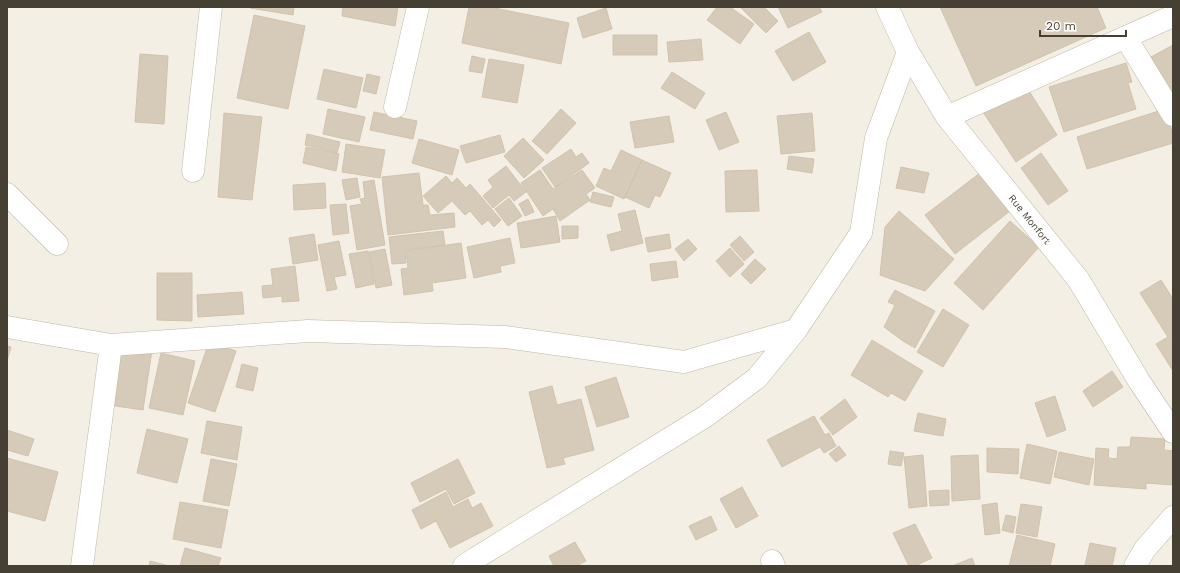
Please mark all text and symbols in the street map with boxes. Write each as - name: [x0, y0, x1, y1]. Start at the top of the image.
- scale bar: [1040, 12, 1126, 38]
- text: 20 m: [1046, 19, 1076, 33]
- street label: Rue Monfort: [1006, 192, 1053, 247]

